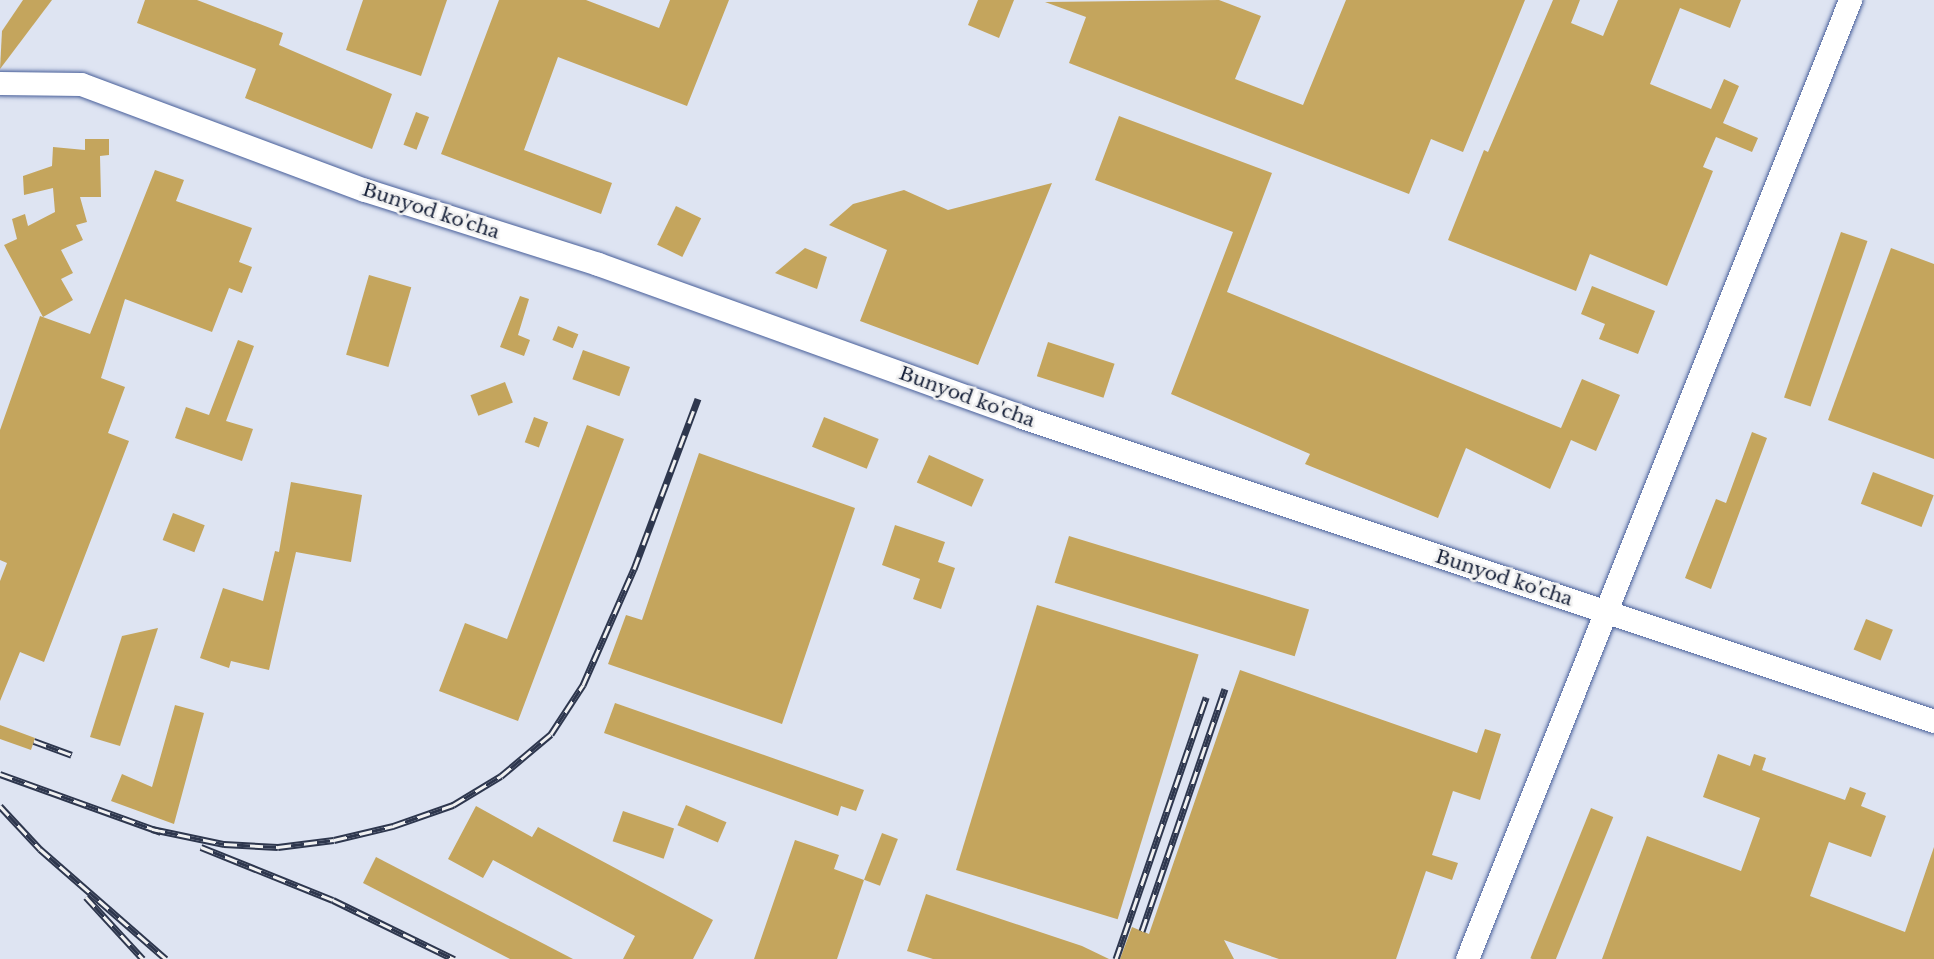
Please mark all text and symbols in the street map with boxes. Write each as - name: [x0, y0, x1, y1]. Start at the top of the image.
- street label: Bunyod ko'cha: [360, 178, 502, 244]
- street label: Bunyod ko'cha: [896, 362, 1038, 432]
- street label: Bunyod ko'cha: [1433, 545, 1575, 611]

